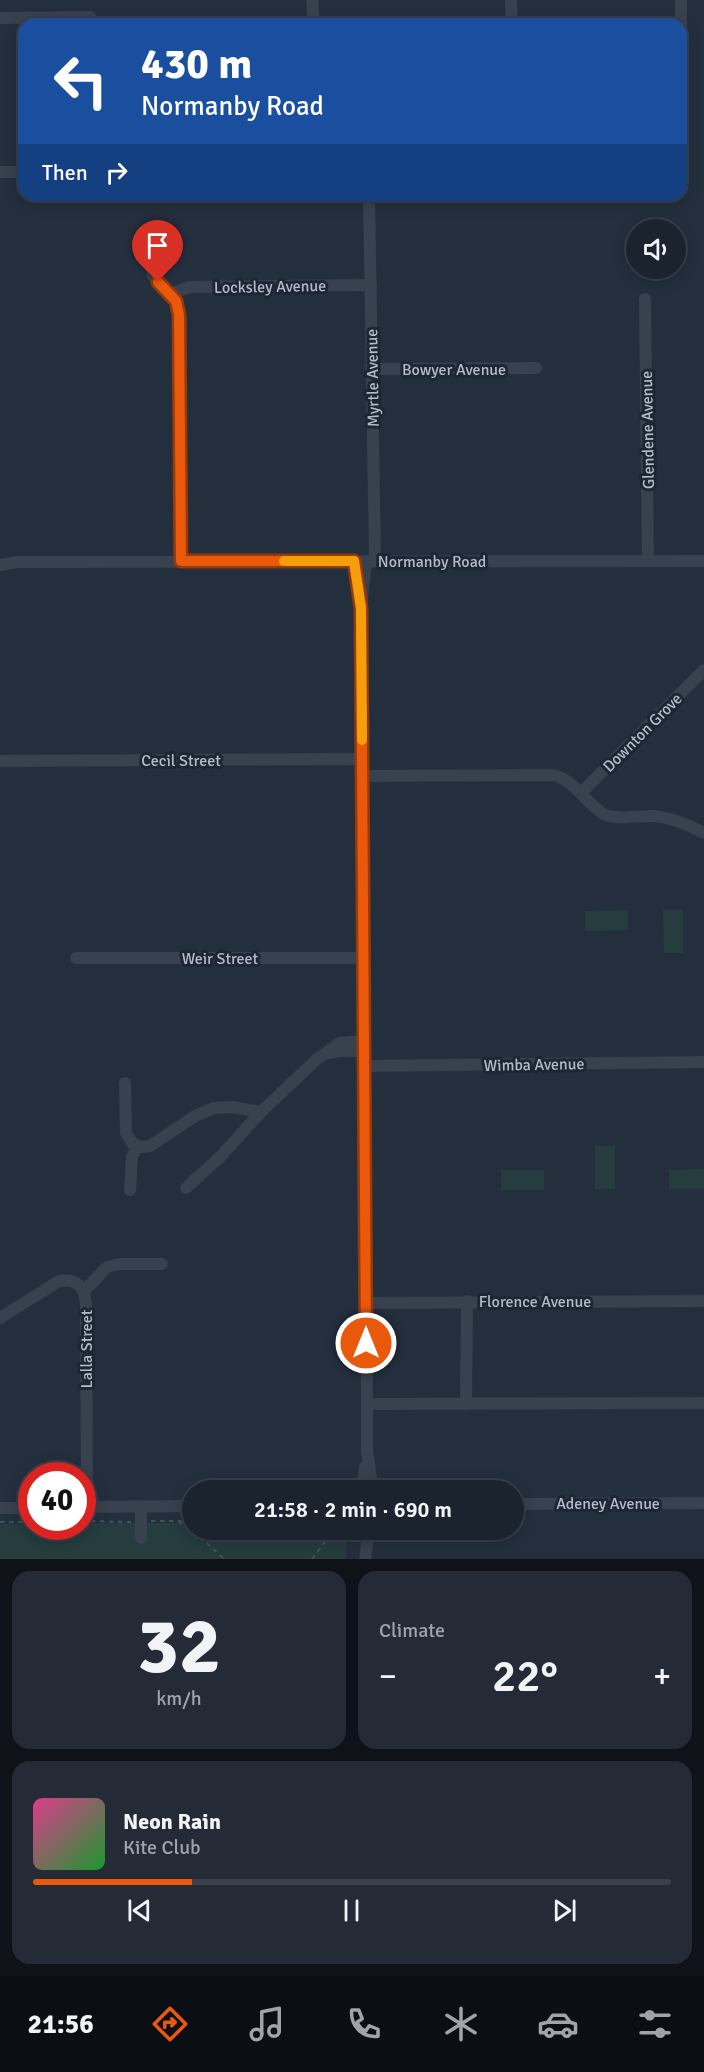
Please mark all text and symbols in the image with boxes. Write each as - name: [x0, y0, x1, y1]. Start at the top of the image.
- text: 430 m: [141, 39, 252, 90]
- icon: left: [42, 42, 120, 120]
- text: Normanby Road: [141, 90, 324, 123]
- icon: right: [100, 156, 133, 189]
- text: Then: [42, 159, 88, 186]
- map controls: [626, 219, 686, 279]
- button: sound: [626, 219, 686, 279]
- pin: [132, 220, 183, 282]
- icon: arrive: [141, 229, 174, 262]
- street label: Locksley Avenue: [214, 276, 326, 298]
- street label: Myrtle Avenue: [362, 329, 384, 427]
- street label: Bowyer Avenue: [402, 360, 506, 380]
- street label: Glendene Avenue: [637, 371, 659, 489]
- street label: Normanby Road: [378, 552, 486, 572]
- street label: Downton Grove: [599, 689, 687, 777]
- street label: Cecil Street: [141, 751, 221, 771]
- street label: Weir Street: [182, 949, 259, 969]
- street label: Wimba Avenue: [483, 1054, 585, 1076]
- street label: Florence Avenue: [479, 1292, 591, 1312]
- street label: Lalla Street: [77, 1309, 97, 1388]
- position arrow: [334, 1311, 398, 1375]
- speed limit sign: 40: [18, 1462, 96, 1540]
- street label: Adeney Avenue: [556, 1494, 660, 1514]
- text: 21:58 · 2 min · 690 m: [254, 1496, 452, 1523]
- text: 32: [137, 1599, 221, 1695]
- text: Climate: [379, 1618, 445, 1643]
- text: 22°: [492, 1649, 558, 1704]
- text: −: [379, 1656, 397, 1697]
- text: +: [653, 1656, 671, 1697]
- text: km/h: [156, 1686, 202, 1711]
- text: Neon Rain: [123, 1808, 221, 1835]
- text: Kite Club: [123, 1835, 201, 1860]
- icon: previous: [123, 1894, 156, 1927]
- icon: pause: [335, 1894, 368, 1927]
- icon: next: [548, 1894, 581, 1927]
- icon: directions: [149, 2003, 191, 2045]
- icon: music: [246, 2003, 288, 2045]
- icon: phone: [343, 2003, 385, 2045]
- icon: climate: [440, 2003, 482, 2045]
- icon: car: [537, 2003, 579, 2045]
- icon: filters: [634, 2003, 676, 2045]
- text: 21:56: [28, 2008, 94, 2041]

